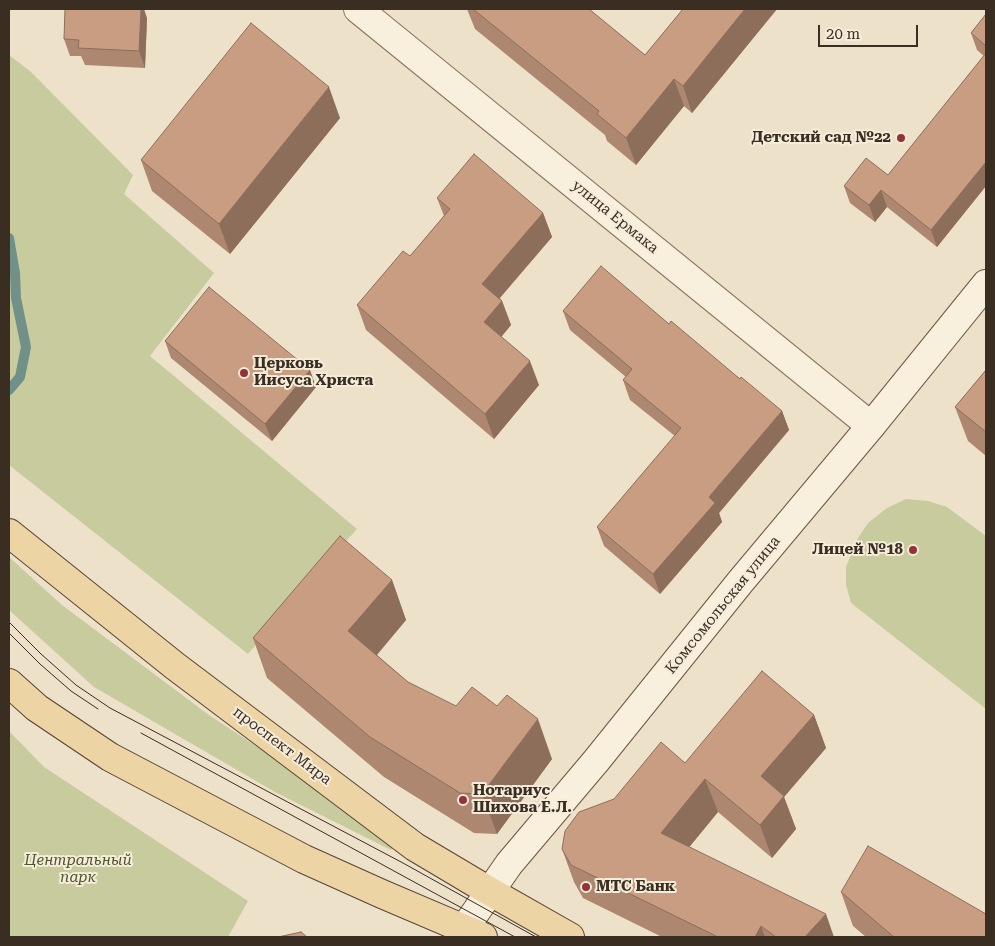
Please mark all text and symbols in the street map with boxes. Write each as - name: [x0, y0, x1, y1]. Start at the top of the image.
- scale bar: [820, 15, 920, 47]
- text: 20 m: [826, 25, 860, 43]
- place label: Детский сад №22: [752, 129, 891, 147]
- marker: Детский сад №22: [895, 132, 907, 144]
- street label: улица Ермака: [568, 177, 662, 257]
- place label: Церковь Иисуса Христа: [254, 355, 373, 390]
- marker: Церковь Иисуса Христа: [238, 367, 250, 379]
- street label: Комсомольская улица: [662, 532, 784, 678]
- place label: Лицей №18: [812, 541, 903, 559]
- marker: Лицей №18: [907, 544, 919, 556]
- street label: проспект Мира: [229, 703, 335, 789]
- place label: Нотариус Шихова Е.Л.: [473, 782, 572, 817]
- marker: Нотариус Шихова Е.Л.: [457, 794, 469, 806]
- park label: Центральный парк: [24, 852, 132, 887]
- place label: МТС Банк: [596, 878, 675, 896]
- marker: МТС Банк: [580, 881, 592, 893]

